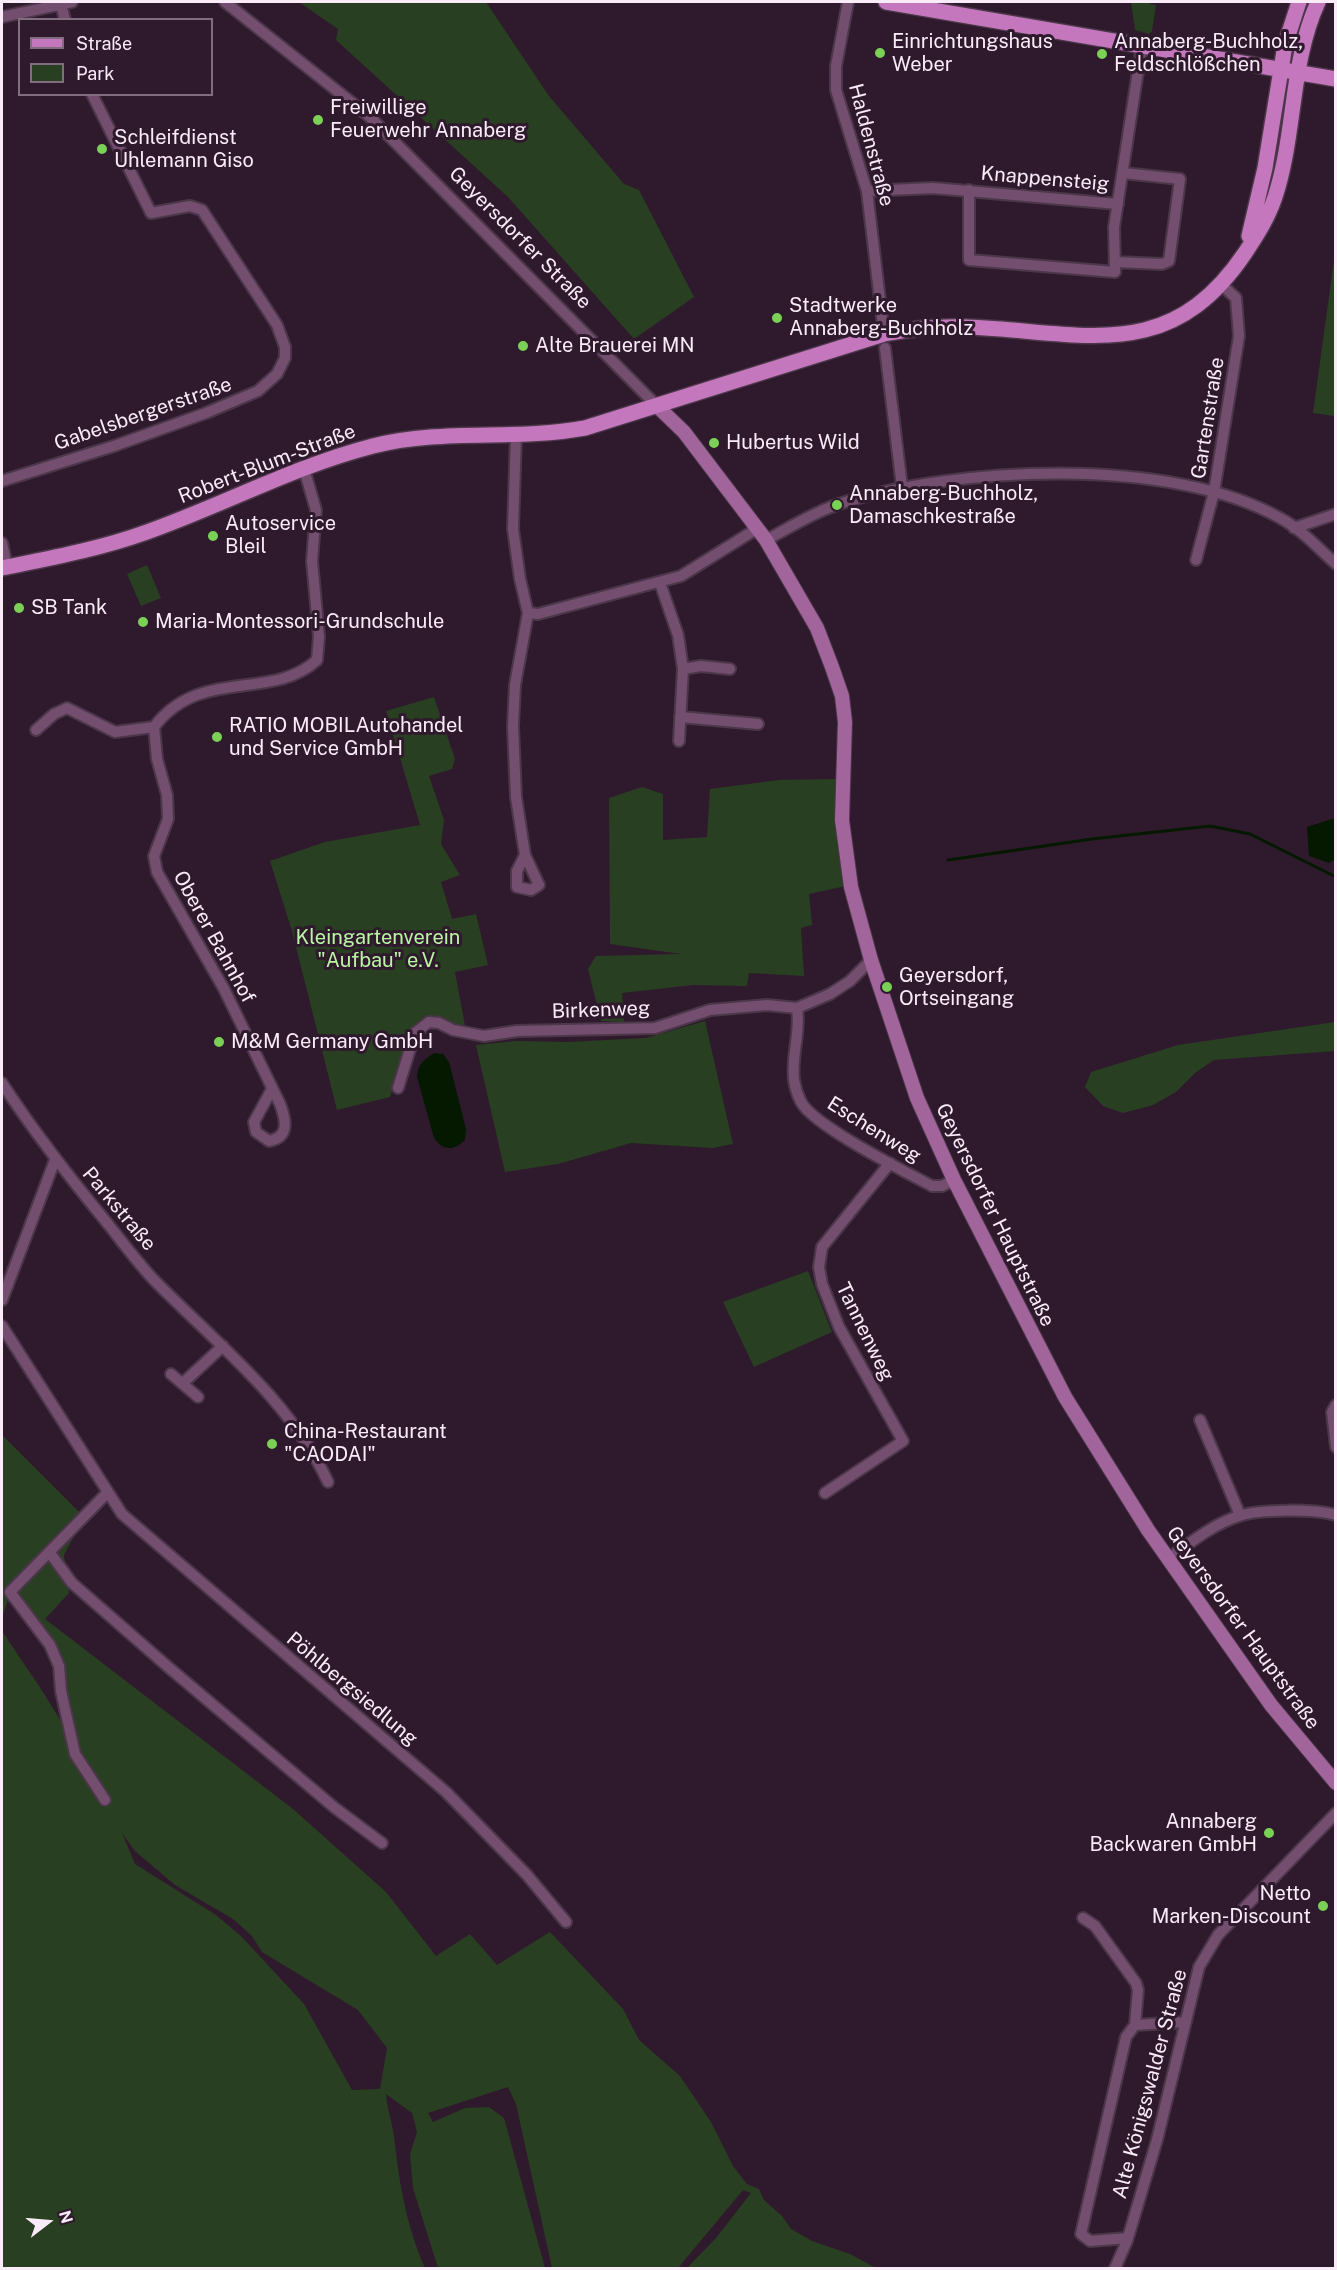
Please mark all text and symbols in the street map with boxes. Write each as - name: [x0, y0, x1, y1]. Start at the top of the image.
- legend: [18, 18, 213, 96]
- place label: Einrichtungshaus Weber: [892, 30, 1053, 77]
- place label: Annaberg-Buchholz, Feldschlößchen: [1114, 30, 1303, 77]
- text: Straße: [76, 33, 132, 54]
- marker: Einrichtungshaus Weber: [873, 46, 887, 60]
- marker: Annaberg-Buchholz, Feldschlößchen: [1095, 47, 1109, 61]
- text: Park: [76, 63, 114, 84]
- street label: Haldenstraße: [843, 81, 899, 209]
- place label: Freiwillige Feuerwehr Annaberg: [330, 96, 526, 143]
- marker: Freiwillige Feuerwehr Annaberg: [311, 113, 325, 127]
- place label: Schleifdienst Uhlemann Giso: [114, 126, 254, 173]
- marker: Schleifdienst Uhlemann Giso: [95, 142, 109, 156]
- street label: Knappensteig: [980, 161, 1110, 197]
- street label: Geyersdorfer Straße: [444, 162, 596, 314]
- place label: Stadtwerke Annaberg-Buchholz: [789, 294, 973, 341]
- marker: Stadtwerke Annaberg-Buchholz: [770, 311, 784, 325]
- place label: Alte Brauerei MN: [535, 334, 695, 358]
- marker: Alte Brauerei MN: [516, 339, 530, 353]
- street label: Gartenstraße: [1187, 355, 1229, 481]
- street label: Gabelsbergerstraße: [51, 372, 235, 456]
- street label: Robert-Blum-Straße: [175, 419, 359, 509]
- place label: Hubertus Wild: [726, 431, 860, 455]
- marker: Hubertus Wild: [707, 436, 721, 450]
- place label: Annaberg-Buchholz, Damaschkestraße: [849, 482, 1038, 529]
- marker: Annaberg-Buchholz, Damaschkestraße: [830, 498, 844, 512]
- place label: Autoservice Bleil: [225, 512, 336, 559]
- marker: Autoservice Bleil: [206, 529, 220, 543]
- place label: SB Tank: [31, 596, 107, 620]
- marker: SB Tank: [12, 601, 26, 615]
- place label: Maria-Montessori-Grundschule: [155, 610, 444, 634]
- marker: Maria-Montessori-Grundschule: [136, 615, 150, 629]
- place label: RATIO MOBILAutohandel und Service GmbH: [229, 714, 463, 761]
- marker: RATIO MOBILAutohandel und Service GmbH: [210, 730, 224, 744]
- street label: Oberer Bahnhof: [168, 867, 260, 1007]
- park label: Kleingartenverein "Aufbau" e.V.: [296, 926, 460, 973]
- place label: Geyersdorf, Ortseingang: [899, 964, 1014, 1011]
- marker: Geyersdorf, Ortseingang: [880, 980, 894, 994]
- street label: Birkenweg: [551, 996, 651, 1024]
- place label: M&M Germany GmbH: [231, 1030, 433, 1054]
- marker: M&M Germany GmbH: [212, 1035, 226, 1049]
- street label: Eschenweg: [823, 1092, 925, 1168]
- street label: Geyersdorfer Hauptstraße: [930, 1100, 1060, 1330]
- street label: Parkstraße: [77, 1162, 161, 1256]
- street label: Tannenweg: [831, 1279, 899, 1385]
- place label: China-Restaurant "CAODAI": [284, 1420, 447, 1467]
- marker: China-Restaurant "CAODAI": [265, 1437, 279, 1451]
- street label: Geyersdorfer Hauptstraße: [1161, 1522, 1325, 1734]
- street label: Pöhlbergsiedlung: [281, 1627, 423, 1751]
- place label: Annaberg Backwaren GmbH: [1089, 1810, 1257, 1857]
- marker: Annaberg Backwaren GmbH: [1262, 1826, 1276, 1840]
- place label: Netto Marken-Discount: [1152, 1882, 1311, 1929]
- marker: Netto Marken-Discount: [1316, 1899, 1330, 1913]
- street label: Alte Königswalder Straße: [1108, 1967, 1192, 2201]
- north arrow: [18, 2192, 78, 2252]
- text: N: [55, 2208, 77, 2226]

